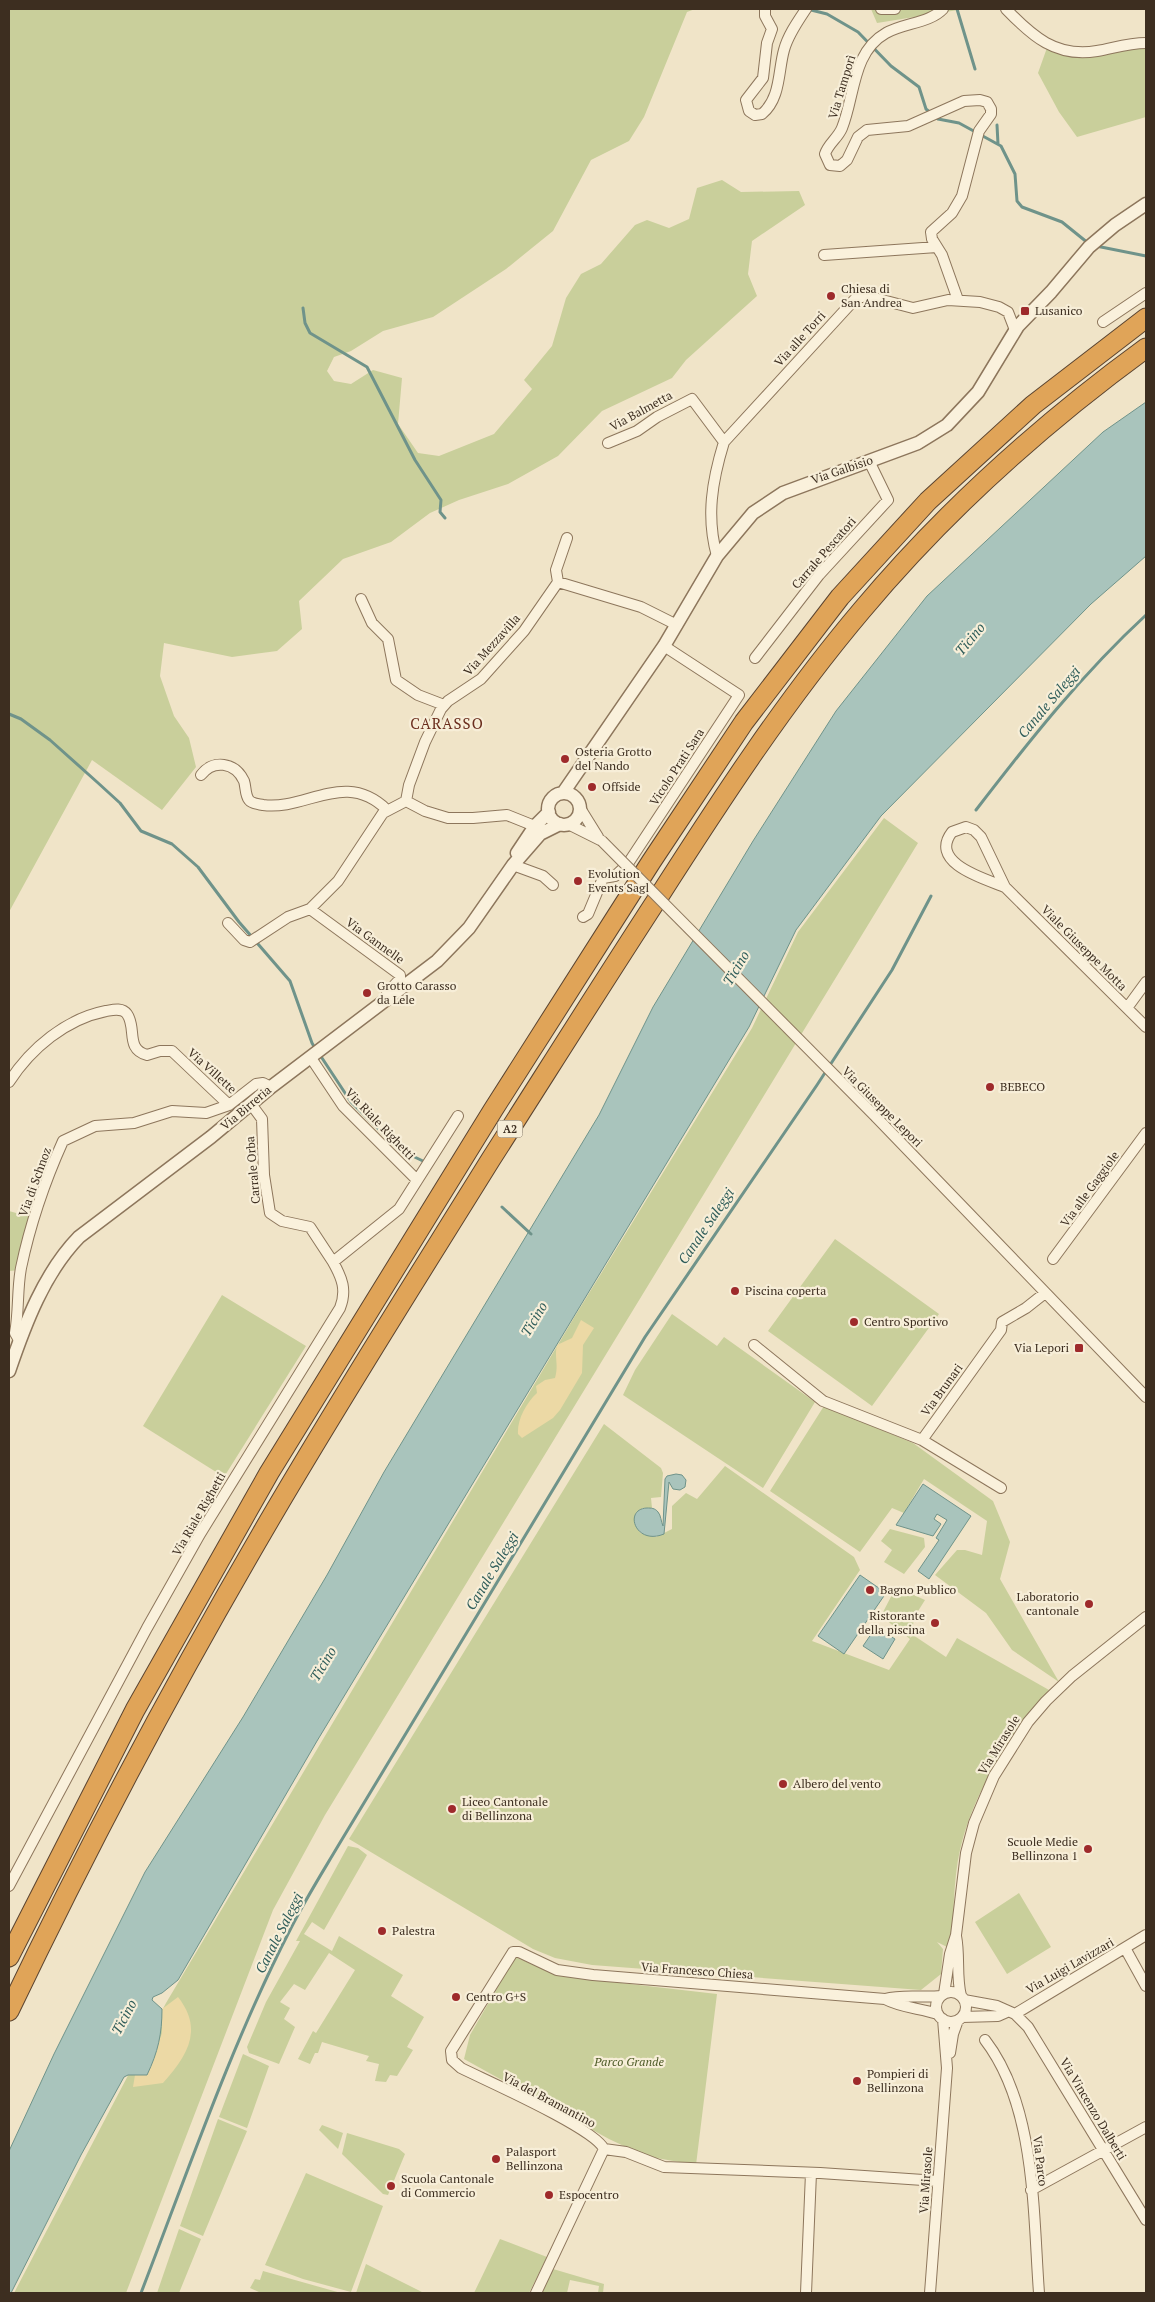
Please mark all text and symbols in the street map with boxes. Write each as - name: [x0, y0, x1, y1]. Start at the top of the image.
- street label: Via Tamporì: [825, 53, 858, 121]
- place label: Chiesa di San Andrea: [841, 281, 902, 310]
- marker: Chiesa di San Andrea: [825, 290, 837, 302]
- place label: Lusanico: [1035, 303, 1083, 318]
- marker: Lusanico: [1019, 305, 1031, 317]
- street label: Via alle Torri: [771, 308, 829, 369]
- street label: Via Balmetta: [607, 387, 675, 434]
- street label: Via Galbisio: [809, 452, 875, 487]
- street label: Carrale Pescatori: [788, 513, 859, 592]
- street label: Via Mezzavilla: [460, 611, 523, 679]
- water label: Ticino: [950, 618, 989, 659]
- water label: Canale Saleggi: [1013, 662, 1084, 742]
- district label: CARASSO: [410, 713, 484, 733]
- street label: Vicolo Prati Sara: [646, 725, 707, 808]
- place label: Osteria Grotto del Nando: [575, 744, 652, 773]
- marker: Osteria Grotto del Nando: [559, 753, 571, 765]
- place label: Offside: [602, 779, 641, 794]
- marker: Offside: [586, 781, 598, 793]
- place label: Evolution Events Sagl: [588, 866, 649, 895]
- marker: Evolution Events Sagl: [572, 875, 584, 887]
- street label: Viale Giuseppe Motta: [1038, 902, 1130, 994]
- street label: Via Gannelle: [343, 914, 407, 967]
- water label: Ticino: [718, 947, 753, 989]
- place label: Grotto Carasso da Lele: [377, 978, 457, 1007]
- marker: Grotto Carasso da Lele: [361, 987, 373, 999]
- street label: Via Villette: [185, 1045, 240, 1096]
- street label: Via Giuseppe Lepori: [839, 1063, 926, 1150]
- place label: BEBECO: [1000, 1079, 1045, 1094]
- marker: BEBECO: [984, 1081, 996, 1093]
- street label: Via Birreria: [217, 1082, 274, 1133]
- street label: Via Riale Righetti: [342, 1085, 419, 1163]
- road number: A2: [498, 1120, 522, 1138]
- street label: Carrale Orba: [242, 1136, 263, 1204]
- street label: Via di Schnoz: [15, 1145, 54, 1218]
- street label: Via alle Gaggiole: [1057, 1148, 1122, 1229]
- water label: Canale Saleggi: [673, 1184, 738, 1268]
- place label: Piscina coperta: [745, 1283, 826, 1298]
- marker: Piscina coperta: [729, 1285, 741, 1297]
- water label: Ticino: [516, 1298, 551, 1340]
- place label: Centro Sportivo: [864, 1314, 949, 1329]
- marker: Centro Sportivo: [848, 1316, 860, 1328]
- place label: Via Lepori: [1014, 1340, 1069, 1355]
- marker: Via Lepori: [1073, 1342, 1085, 1354]
- street label: Via Brunari: [918, 1360, 966, 1419]
- street label: Via Riale Righetti: [169, 1469, 229, 1558]
- water label: Canale Saleggi: [461, 1528, 522, 1613]
- place label: Bagno Publico: [880, 1582, 957, 1597]
- marker: Bagno Publico: [864, 1584, 876, 1596]
- place label: Laboratorio cantonale: [1017, 1589, 1079, 1618]
- marker: Laboratorio cantonale: [1083, 1598, 1095, 1610]
- place label: Ristorante della piscina: [858, 1608, 925, 1637]
- marker: Ristorante della piscina: [929, 1617, 941, 1629]
- water label: Ticino: [305, 1643, 340, 1685]
- street label: Via Mirasole: [974, 1712, 1023, 1777]
- place label: Albero del vento: [793, 1776, 881, 1791]
- marker: Albero del vento: [777, 1778, 789, 1790]
- place label: Liceo Cantonale di Bellinzona: [462, 1794, 548, 1823]
- marker: Liceo Cantonale di Bellinzona: [446, 1803, 458, 1815]
- place label: Scuole Medie Bellinzona 1: [1007, 1834, 1078, 1863]
- marker: Scuole Medie Bellinzona 1: [1082, 1843, 1094, 1855]
- water label: Canale Saleggi: [250, 1889, 307, 1976]
- place label: Palestra: [392, 1923, 435, 1938]
- marker: Palestra: [376, 1925, 388, 1937]
- street label: Via Luigi Lavizzari: [1023, 1934, 1117, 1997]
- street label: Via Francesco Chiesa: [640, 1959, 754, 1982]
- place label: Centro G+S: [466, 1989, 526, 2004]
- marker: Centro G+S: [450, 1991, 462, 2003]
- water label: Ticino: [106, 1996, 141, 2038]
- park label: Parco Grande: [593, 2054, 664, 2069]
- street label: Via Vincenzo Dalberti: [1057, 2055, 1130, 2163]
- place label: Pompieri di Bellinzona: [867, 2066, 929, 2095]
- street label: Via del Bramantino: [500, 2069, 599, 2131]
- marker: Pompieri di Bellinzona: [851, 2075, 863, 2087]
- street label: Via Parco: [1030, 2135, 1051, 2187]
- place label: Palasport Bellinzona: [506, 2144, 563, 2173]
- street label: Via Mirasole: [916, 2146, 935, 2214]
- marker: Palasport Bellinzona: [490, 2153, 502, 2165]
- place label: Scuola Cantonale di Commercio: [401, 2171, 494, 2200]
- marker: Scuola Cantonale di Commercio: [385, 2180, 397, 2192]
- place label: Espocentro: [559, 2187, 619, 2202]
- marker: Espocentro: [543, 2189, 555, 2201]

